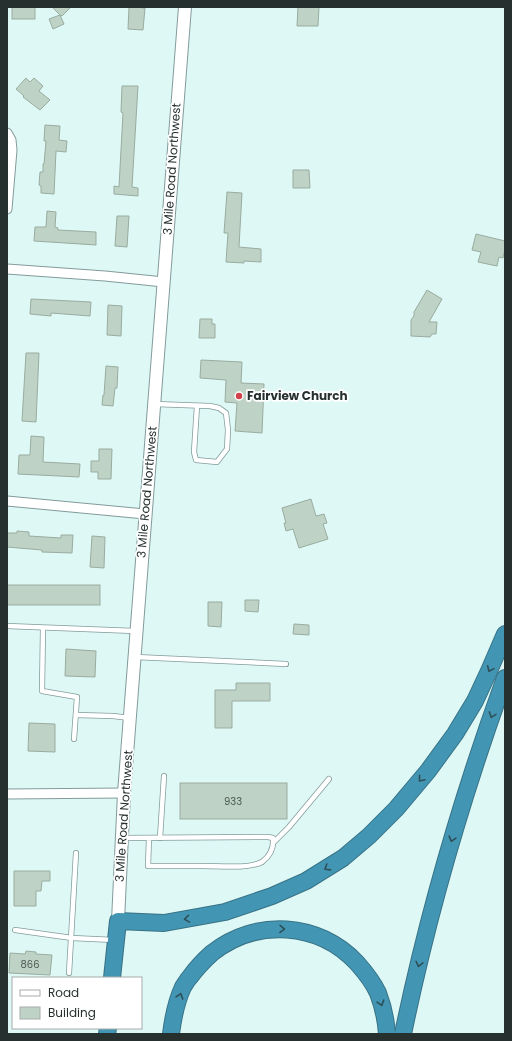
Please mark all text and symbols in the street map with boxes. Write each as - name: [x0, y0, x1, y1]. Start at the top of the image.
- street label: 3 Mile Road Northwest: [158, 102, 185, 235]
- place label: Fairview Church: [247, 387, 348, 404]
- marker: Fairview Church: [234, 391, 244, 401]
- street label: 3 Mile Road Northwest: [132, 425, 161, 559]
- one-way arrow: [487, 665, 495, 673]
- one-way arrow: [488, 711, 496, 718]
- street label: 3 Mile Road Northwest: [110, 749, 137, 882]
- one-way arrow: [419, 775, 426, 782]
- house number: 933: [224, 794, 242, 809]
- one-way arrow: [448, 835, 457, 842]
- one-way arrow: [324, 863, 331, 871]
- one-way arrow: [184, 914, 190, 923]
- one-way arrow: [279, 925, 285, 933]
- house number: 866: [20, 957, 40, 972]
- one-way arrow: [415, 961, 423, 967]
- legend: [12, 977, 142, 1029]
- text: Road: [48, 984, 79, 1001]
- one-way arrow: [175, 993, 184, 1000]
- one-way arrow: [376, 999, 385, 1006]
- text: Building: [48, 1004, 96, 1021]

